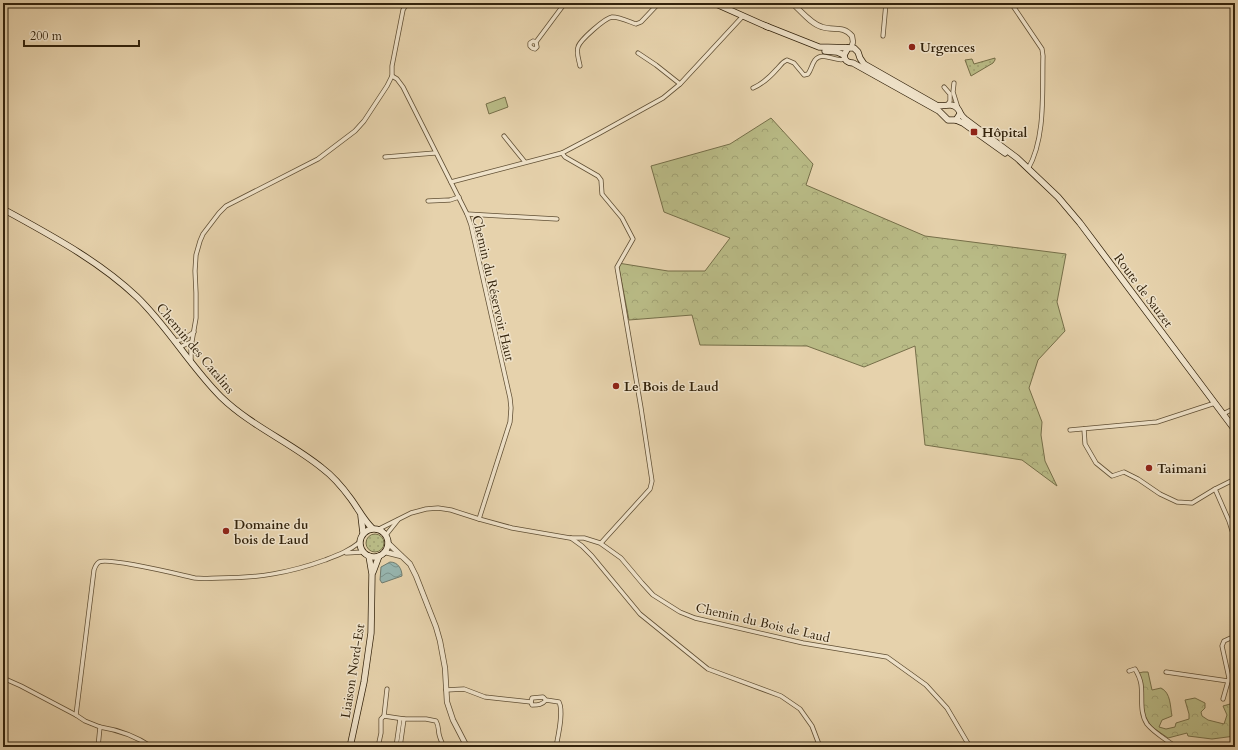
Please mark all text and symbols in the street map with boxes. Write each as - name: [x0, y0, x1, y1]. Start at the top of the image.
- scale bar: [24, 22, 139, 48]
- text: 200 m: [30, 28, 63, 44]
- place label: Urgences: [920, 39, 975, 57]
- marker: Urgences: [907, 42, 917, 52]
- place label: Hôpital: [982, 124, 1028, 142]
- marker: Hôpital: [969, 127, 979, 137]
- street label: Chemin du Réservoir Haut: [467, 214, 519, 363]
- street label: Route de Sauzet: [1110, 250, 1177, 331]
- street label: Chemin des Catalins: [152, 300, 238, 398]
- place label: Le Bois de Laud: [624, 378, 719, 396]
- marker: Le Bois de Laud: [611, 381, 621, 391]
- place label: Taimani: [1157, 460, 1207, 478]
- marker: Taimani: [1144, 463, 1154, 473]
- place label: Domaine du bois de Laud: [234, 516, 309, 549]
- marker: Domaine du bois de Laud: [221, 526, 231, 536]
- street label: Chemin du Bois de Laud: [694, 599, 832, 647]
- street label: Liaison Nord-Est: [337, 623, 369, 720]

